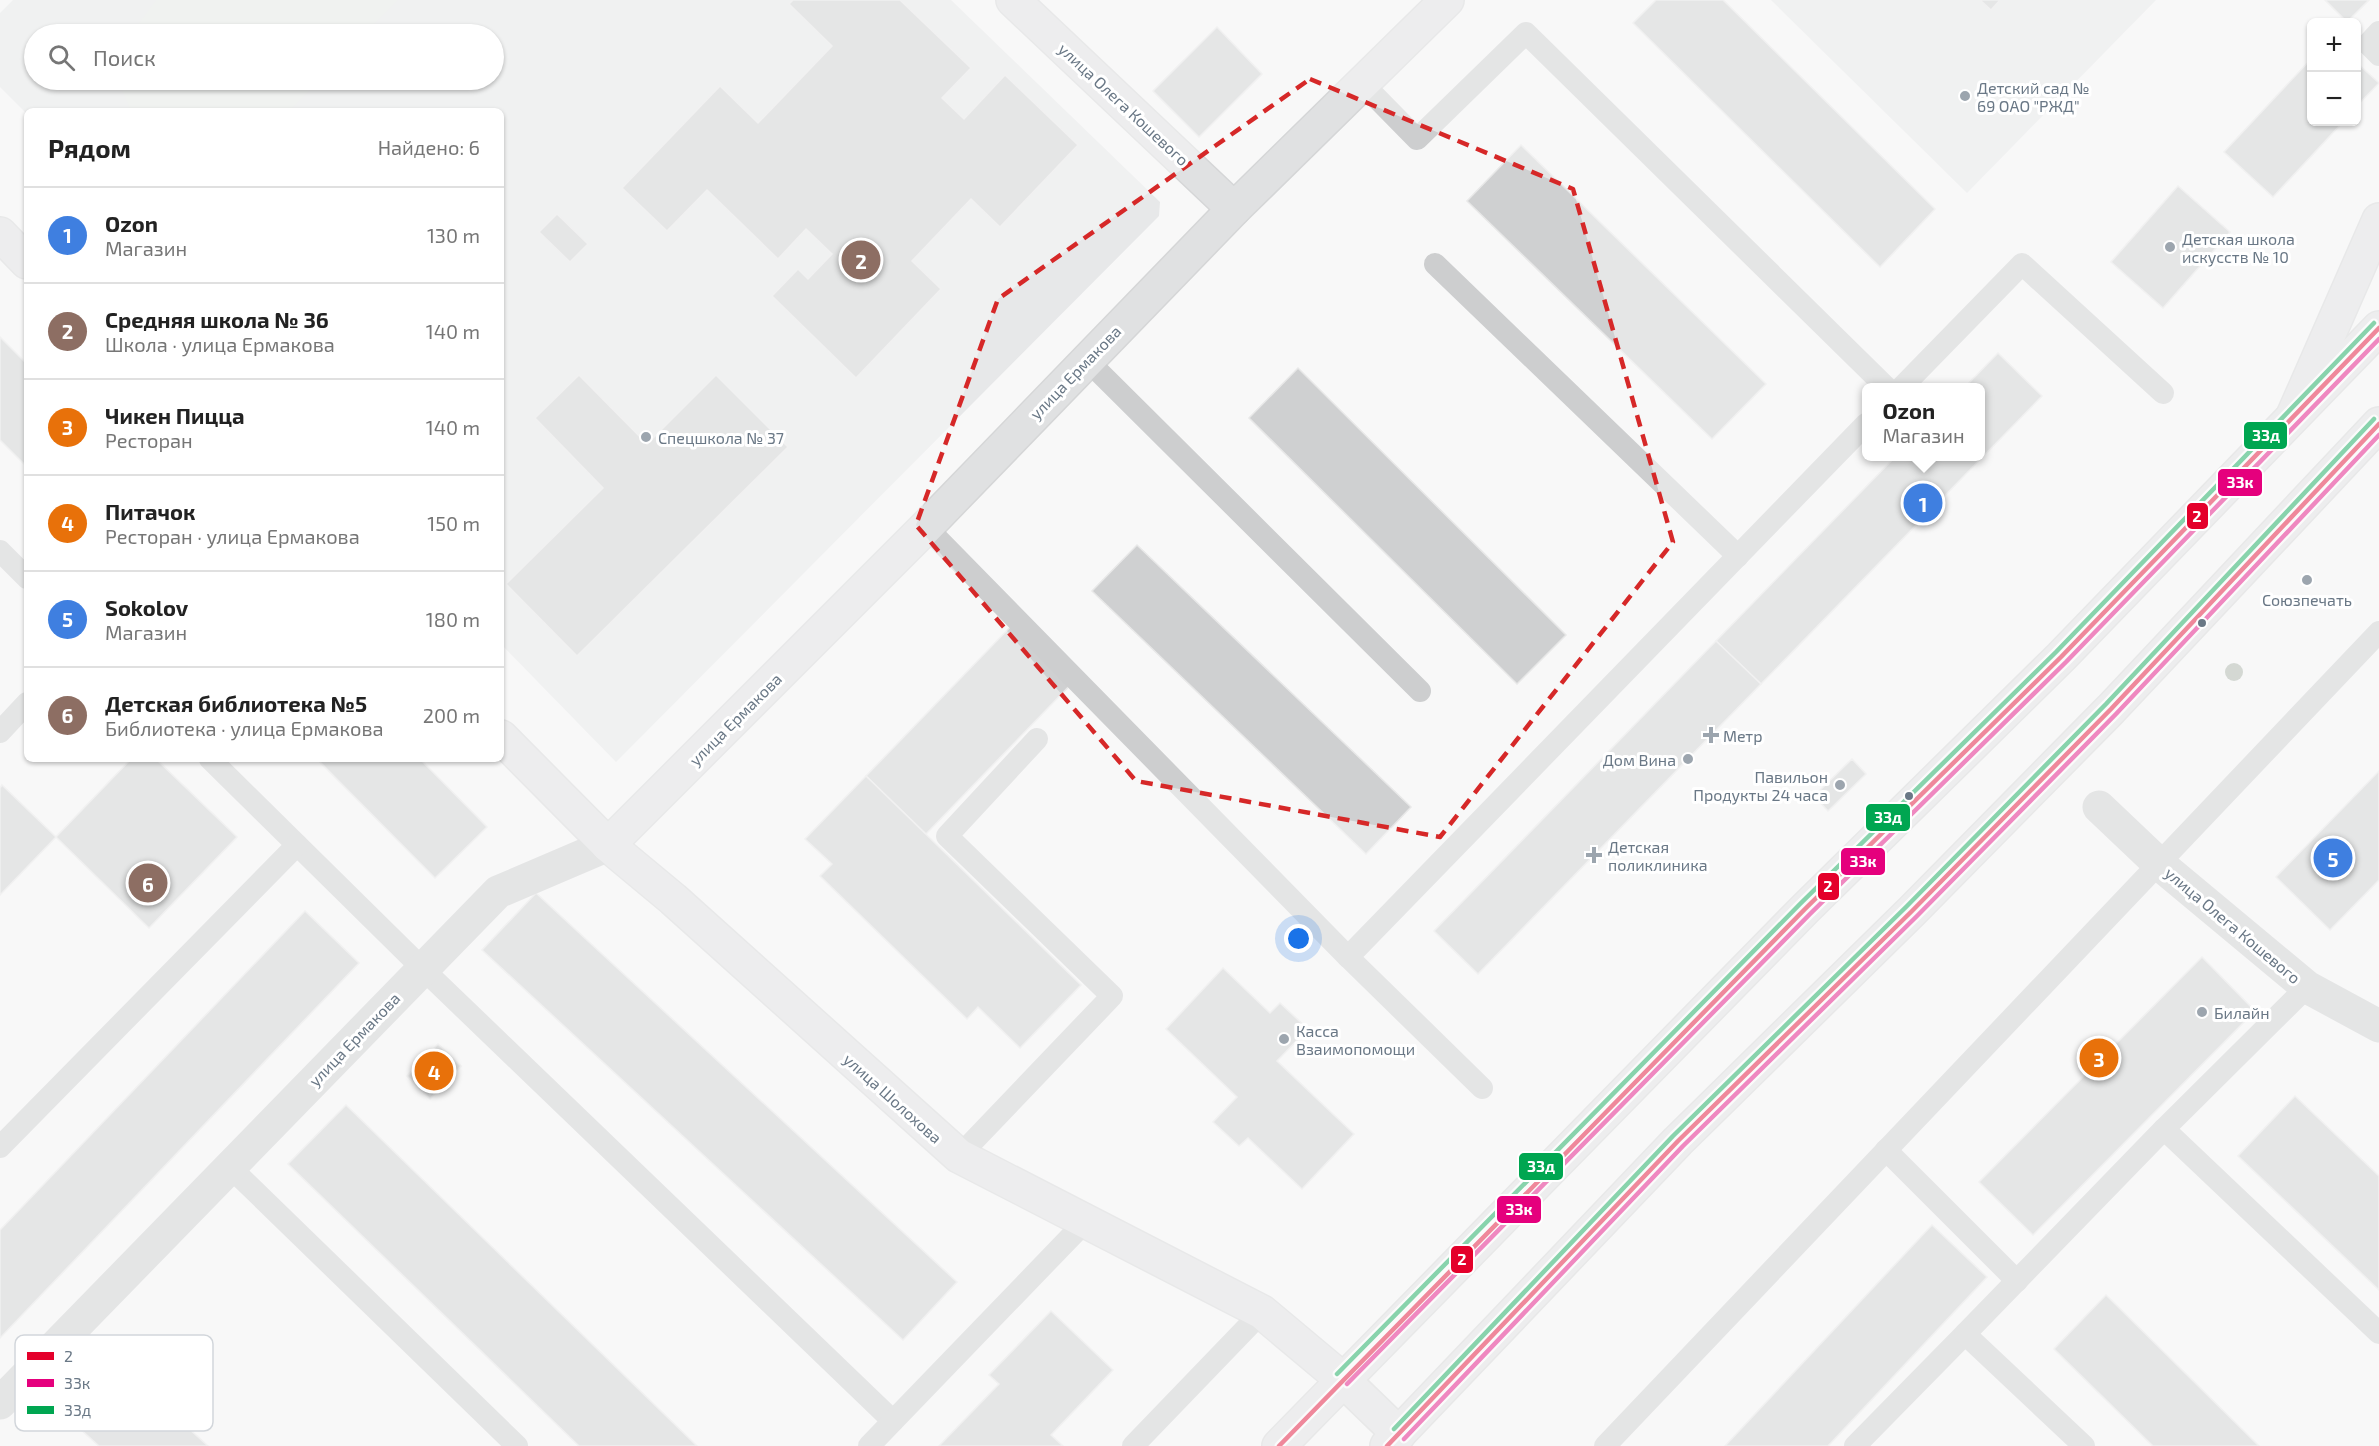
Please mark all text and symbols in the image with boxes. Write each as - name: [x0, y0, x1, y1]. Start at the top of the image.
- map controls: [2307, 18, 2361, 126]
- button: +: [2307, 18, 2361, 72]
- search box: [24, 24, 504, 90]
- street label: улица Олега Кошевого: [1054, 39, 1193, 170]
- icon: search: [45, 41, 78, 74]
- text: Поиск: [93, 44, 156, 70]
- button: −: [2307, 72, 2361, 126]
- place label: Детский сад № 69 ОАО "РЖД": [1977, 78, 2090, 115]
- marker: Детский сад № 69 ОАО "РЖД": [1958, 89, 1972, 103]
- text: Рядом: [48, 132, 131, 163]
- text: Найдено: 6: [378, 135, 480, 159]
- text: Ozon: [105, 210, 158, 236]
- text: 1: [63, 223, 72, 247]
- text: 130 m: [427, 223, 480, 247]
- place label: Детская школа искусств № 10: [2182, 229, 2295, 267]
- text: Магазин: [105, 236, 187, 260]
- pin: 2: [842, 238, 880, 282]
- marker: Детская школа искусств № 10: [2163, 240, 2177, 254]
- text: Средняя школа № 36: [105, 306, 329, 332]
- text: 2: [62, 319, 73, 343]
- text: 140 m: [426, 319, 480, 343]
- street label: улица Ермакова: [1026, 321, 1125, 423]
- text: Школа · улица Ермакова: [105, 332, 335, 356]
- popup: [1862, 383, 1985, 461]
- text: Ozon: [1882, 397, 1935, 423]
- text: Чикен Пицца: [105, 402, 245, 428]
- text: 3: [62, 415, 73, 439]
- text: 140 m: [426, 415, 480, 439]
- line badge: 33д: [2243, 421, 2288, 450]
- text: Магазин: [1882, 423, 1965, 447]
- text: 33д: [2252, 425, 2280, 444]
- text: Ресторан: [105, 428, 193, 452]
- place label: Спецшкола № 37: [658, 428, 784, 447]
- marker: Спецшкола № 37: [639, 430, 653, 444]
- line badge: 33к: [2217, 468, 2263, 497]
- text: 33к: [2226, 472, 2254, 491]
- pin: 1: [1904, 480, 1942, 526]
- text: Питачок: [105, 498, 196, 524]
- line badge: 2: [2186, 502, 2209, 530]
- text: 2: [2192, 506, 2202, 525]
- text: 4: [61, 511, 74, 535]
- text: 150 m: [427, 511, 480, 535]
- text: Ресторан · улица Ермакова: [105, 524, 360, 548]
- marker: Союзпечать: [2300, 573, 2314, 587]
- place label: Союзпечать: [2262, 590, 2352, 609]
- text: Sokolov: [105, 594, 188, 620]
- text: 5: [62, 607, 73, 631]
- text: 180 m: [426, 607, 480, 631]
- unlabelled marker: [2196, 617, 2208, 629]
- text: Магазин: [105, 620, 187, 644]
- street label: улица Ермакова: [685, 669, 786, 770]
- text: Детская библиотека №5: [105, 690, 367, 716]
- text: 6: [62, 703, 73, 727]
- text: 200 m: [423, 703, 480, 727]
- text: Библиотека · улица Ермакова: [105, 716, 384, 740]
- place label: Метр: [1723, 726, 1763, 745]
- marker: Метр: [1704, 728, 1718, 742]
- place label: Дом Вина: [1603, 750, 1676, 769]
- marker: Дом Вина: [1681, 752, 1695, 766]
- place label: Павильон Продукты 24 часа: [1693, 767, 1828, 805]
- marker: Павильон Продукты 24 часа: [1833, 778, 1847, 792]
- unlabelled marker: [1903, 790, 1915, 802]
- line badge: 33д: [1865, 803, 1911, 832]
- text: 33д: [1874, 807, 1902, 826]
- pin: 5: [2314, 836, 2352, 880]
- place label: Детская поликлиника: [1608, 837, 1708, 874]
- marker: Детская поликлиника: [1585, 846, 1603, 864]
- line badge: 33к: [1840, 847, 1886, 876]
- text: 33к: [1849, 851, 1877, 870]
- pin: 6: [128, 860, 168, 906]
- street label: улица Олега Кошевого: [2161, 863, 2305, 988]
- line badge: 2: [1817, 872, 1840, 901]
- text: 2: [1823, 876, 1833, 895]
- your location: [1284, 924, 1313, 953]
- street label: улица Ермакова: [305, 988, 404, 1090]
- place label: Билайн: [2214, 1003, 2270, 1022]
- marker: Билайн: [2195, 1005, 2209, 1019]
- place label: Касса Взаимопомощи: [1296, 1021, 1415, 1058]
- marker: Касса Взаимопомощи: [1277, 1032, 1291, 1046]
- pin: 3: [2080, 1036, 2118, 1080]
- pin: 4: [414, 1048, 454, 1094]
- street label: улица Шолохова: [839, 1049, 946, 1148]
- line badge: 33д: [1518, 1152, 1564, 1181]
- text: 33д: [1527, 1156, 1555, 1175]
- line badge: 33к: [1496, 1195, 1542, 1224]
- text: 33к: [1505, 1199, 1533, 1218]
- line badge: 2: [1450, 1245, 1474, 1274]
- text: 2: [1457, 1249, 1467, 1268]
- legend: [15, 1335, 213, 1431]
- text: 2: [64, 1346, 73, 1365]
- text: 33к: [64, 1373, 91, 1392]
- text: 33д: [64, 1400, 91, 1419]

